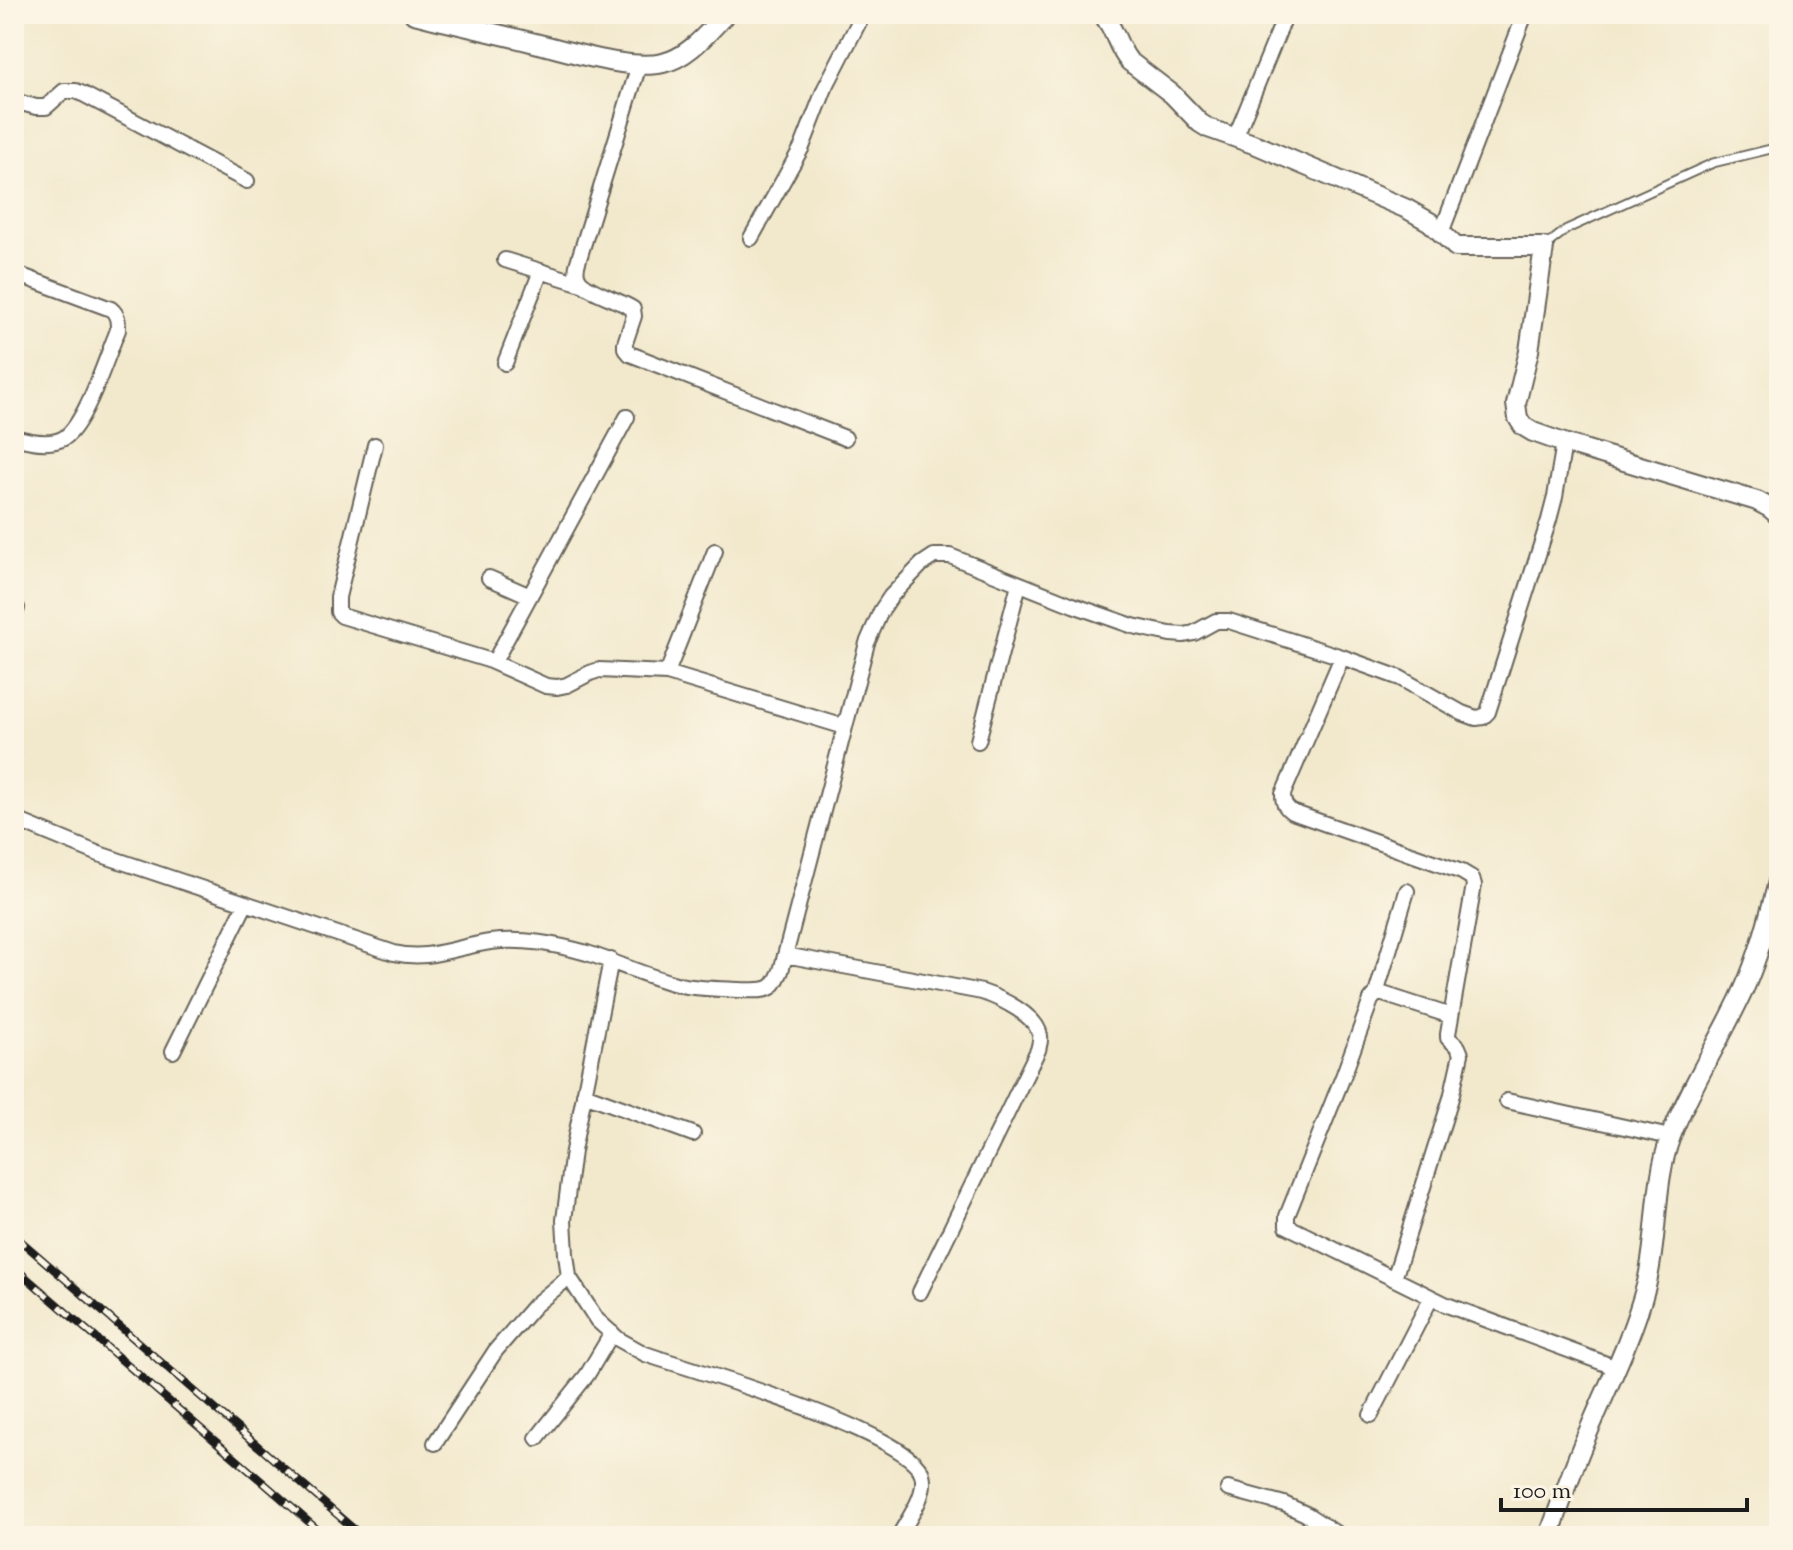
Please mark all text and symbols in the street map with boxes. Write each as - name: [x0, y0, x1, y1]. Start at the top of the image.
- scale bar: [1501, 1462, 1747, 1512]
- text: 100 m: [1513, 1475, 1571, 1509]

